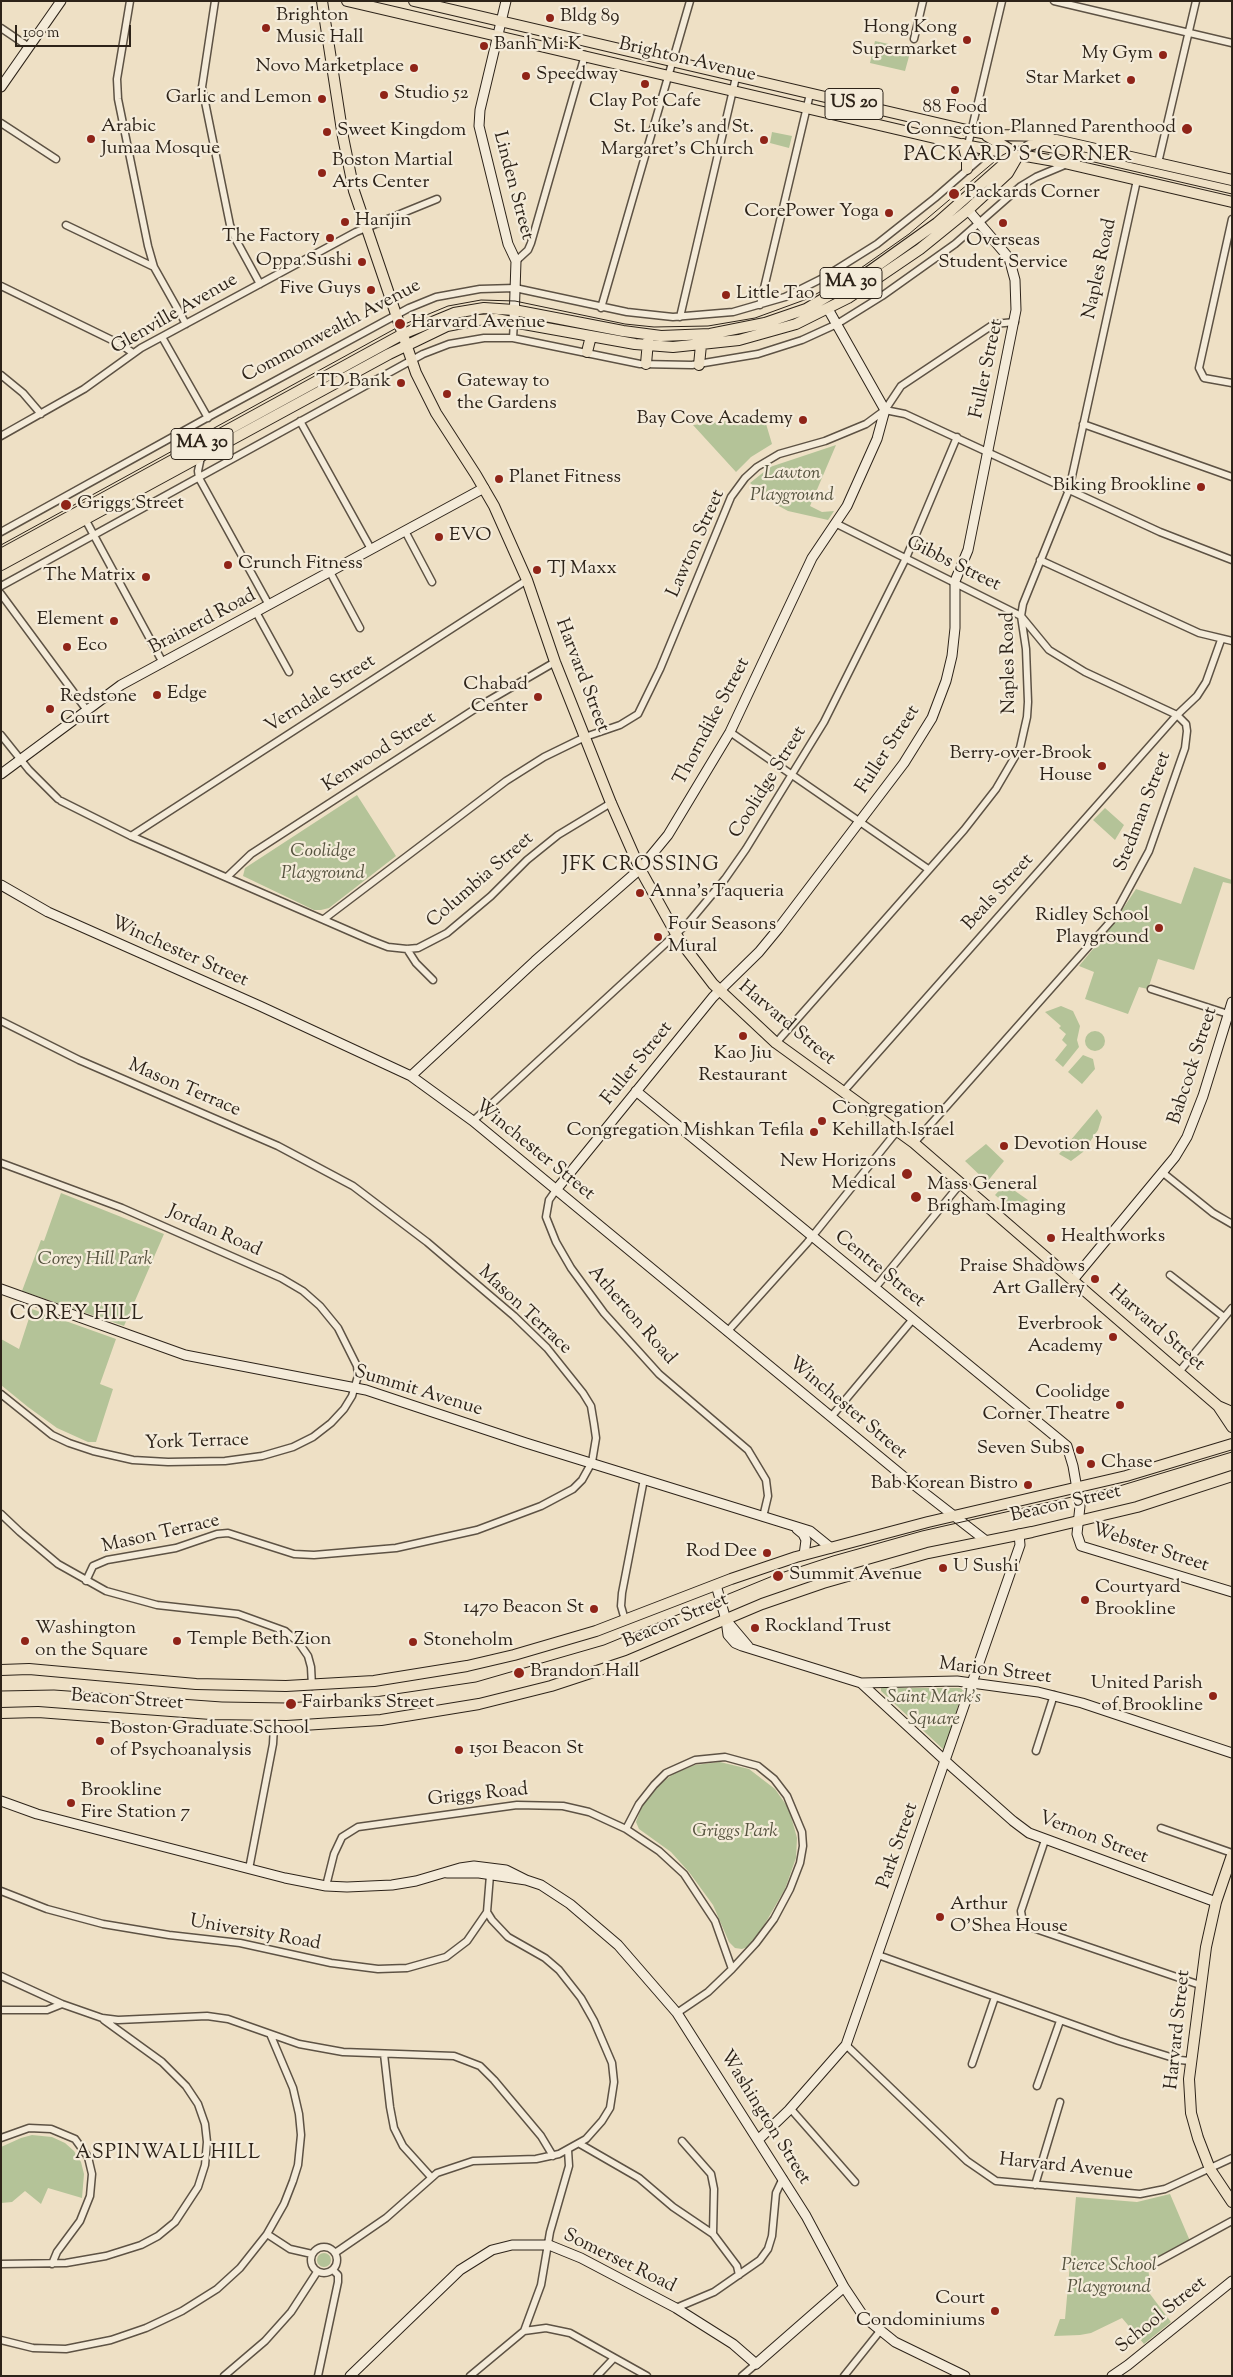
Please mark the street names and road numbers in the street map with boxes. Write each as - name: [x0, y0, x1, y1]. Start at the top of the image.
- street label: Brighton Avenue: [616, 34, 758, 88]
- road number: US 20: [825, 88, 883, 120]
- street label: Linden Street: [487, 129, 537, 243]
- street label: Naples Road: [1079, 217, 1123, 321]
- road number: MA 30: [820, 268, 882, 298]
- street label: Glenville Avenue: [108, 270, 242, 360]
- street label: Commonwealth Avenue: [239, 275, 425, 389]
- street label: Fuller Street: [966, 317, 1010, 421]
- road number: MA 30: [171, 428, 233, 459]
- street label: Lawton Street: [663, 487, 731, 601]
- street label: Gibbs Street: [902, 532, 1004, 598]
- street label: Brainerd Road: [146, 585, 260, 661]
- street label: Naples Road: [998, 612, 1022, 714]
- street label: Harvard Street: [549, 616, 613, 736]
- street label: Verndale Street: [262, 651, 380, 739]
- street label: Thorndike Street: [670, 654, 756, 790]
- street label: Fuller Street: [852, 702, 926, 798]
- street label: Kenwood Street: [319, 708, 441, 798]
- street label: Coolidge Street: [725, 723, 813, 843]
- street label: Stedman Street: [1111, 749, 1177, 875]
- street label: Columbia Street: [423, 828, 539, 934]
- street label: Beals Street: [959, 850, 1039, 936]
- street label: Winchester Street: [107, 913, 251, 993]
- street label: Harvard Street: [733, 977, 839, 1071]
- street label: Babcock Street: [1164, 1005, 1224, 1127]
- street label: Fuller Street: [597, 1018, 679, 1110]
- street label: Mason Terrace: [124, 1055, 244, 1123]
- street label: Winchester Street: [469, 1096, 599, 1206]
- street label: Jordan Road: [163, 1201, 265, 1263]
- street label: Centre Street: [829, 1226, 929, 1314]
- street label: Mason Terrace: [472, 1262, 576, 1360]
- street label: Atherton Road: [582, 1262, 680, 1370]
- street label: Harvard Street: [1103, 1281, 1209, 1377]
- street label: Winchester Street: [783, 1353, 911, 1465]
- street label: Summit Avenue: [351, 1362, 485, 1422]
- street label: York Terrace: [145, 1430, 249, 1456]
- street label: Beacon Street: [1009, 1481, 1123, 1529]
- street label: Mason Terrace: [100, 1510, 222, 1560]
- street label: Webster Street: [1089, 1519, 1211, 1579]
- street label: Beacon Street: [620, 1590, 732, 1654]
- street label: Marion Street: [937, 1654, 1053, 1690]
- street label: Beacon Street: [70, 1686, 184, 1716]
- street label: Griggs Road: [427, 1779, 529, 1813]
- street label: Park Street: [874, 1800, 924, 1892]
- street label: Vernon Street: [1035, 1808, 1151, 1870]
- street label: University Road: [188, 1911, 322, 1957]
- street label: Harvard Street: [1161, 1969, 1197, 2091]
- street label: Washington Street: [713, 2047, 815, 2189]
- street label: Harvard Avenue: [998, 2150, 1134, 2186]
- street label: Somerset Road: [559, 2225, 679, 2299]
- street label: School Street: [1112, 2273, 1212, 2359]

